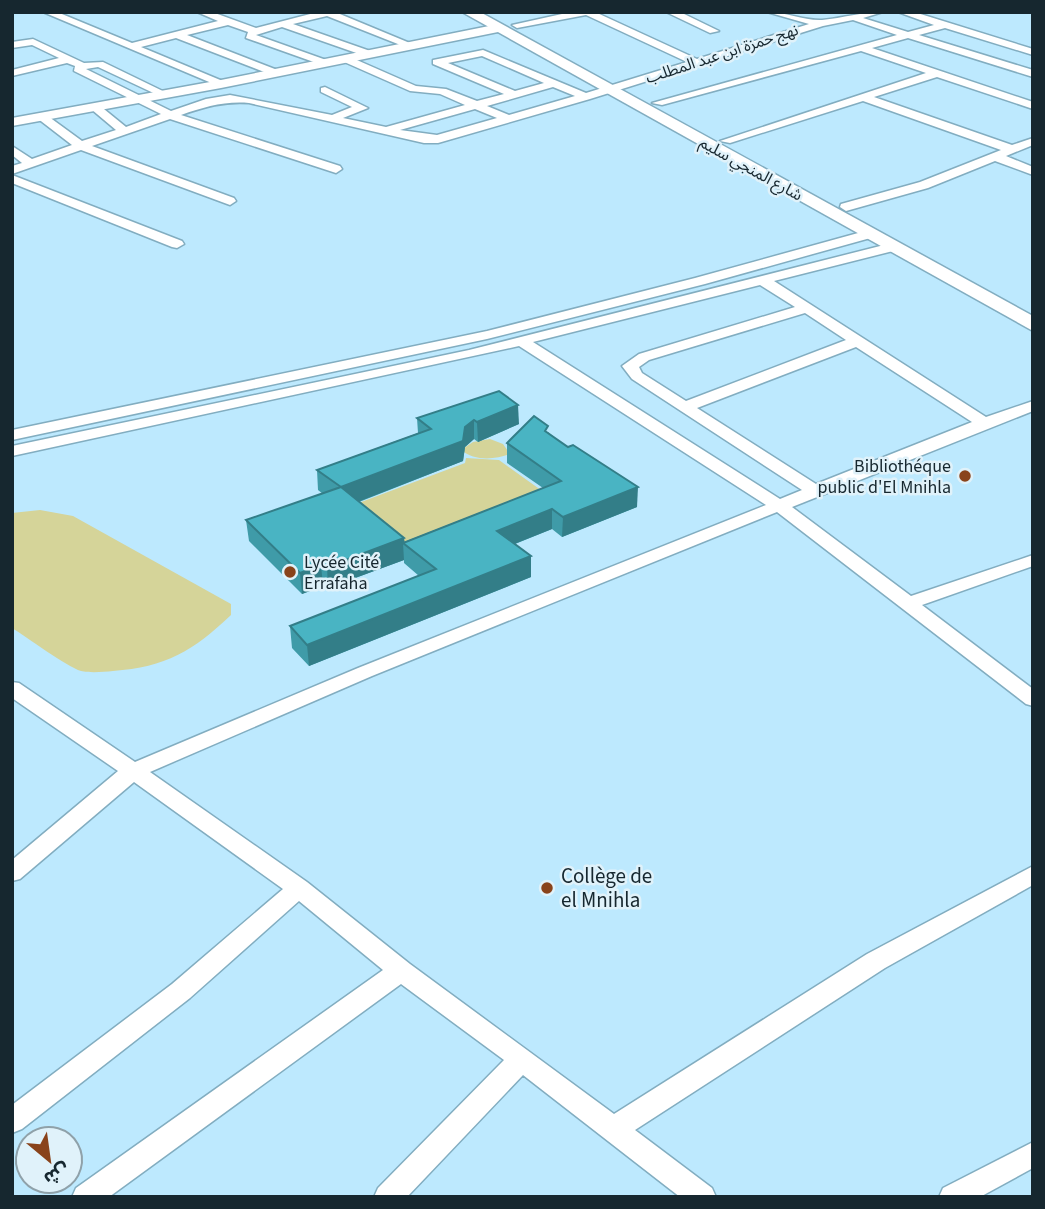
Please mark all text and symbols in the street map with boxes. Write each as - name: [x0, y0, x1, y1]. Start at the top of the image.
- street label: نهج حمزة ابن عبد المطلب: [643, 19, 801, 90]
- street label: شارع المنجي سليم: [695, 132, 806, 207]
- place label: Bibliothéque public d'El Mnihla: [817, 454, 951, 500]
- marker: Bibliothéque public d'El Mnihla: [957, 468, 973, 484]
- place label: Lycée Cité Errafaha: [304, 550, 379, 596]
- marker: Lycée Cité Errafaha: [282, 564, 298, 580]
- place label: Collège de el Mnihla: [561, 861, 652, 915]
- marker: Collège de el Mnihla: [539, 880, 555, 896]
- north arrow: [14, 1125, 84, 1195]
- text: ش: [39, 1155, 74, 1192]

